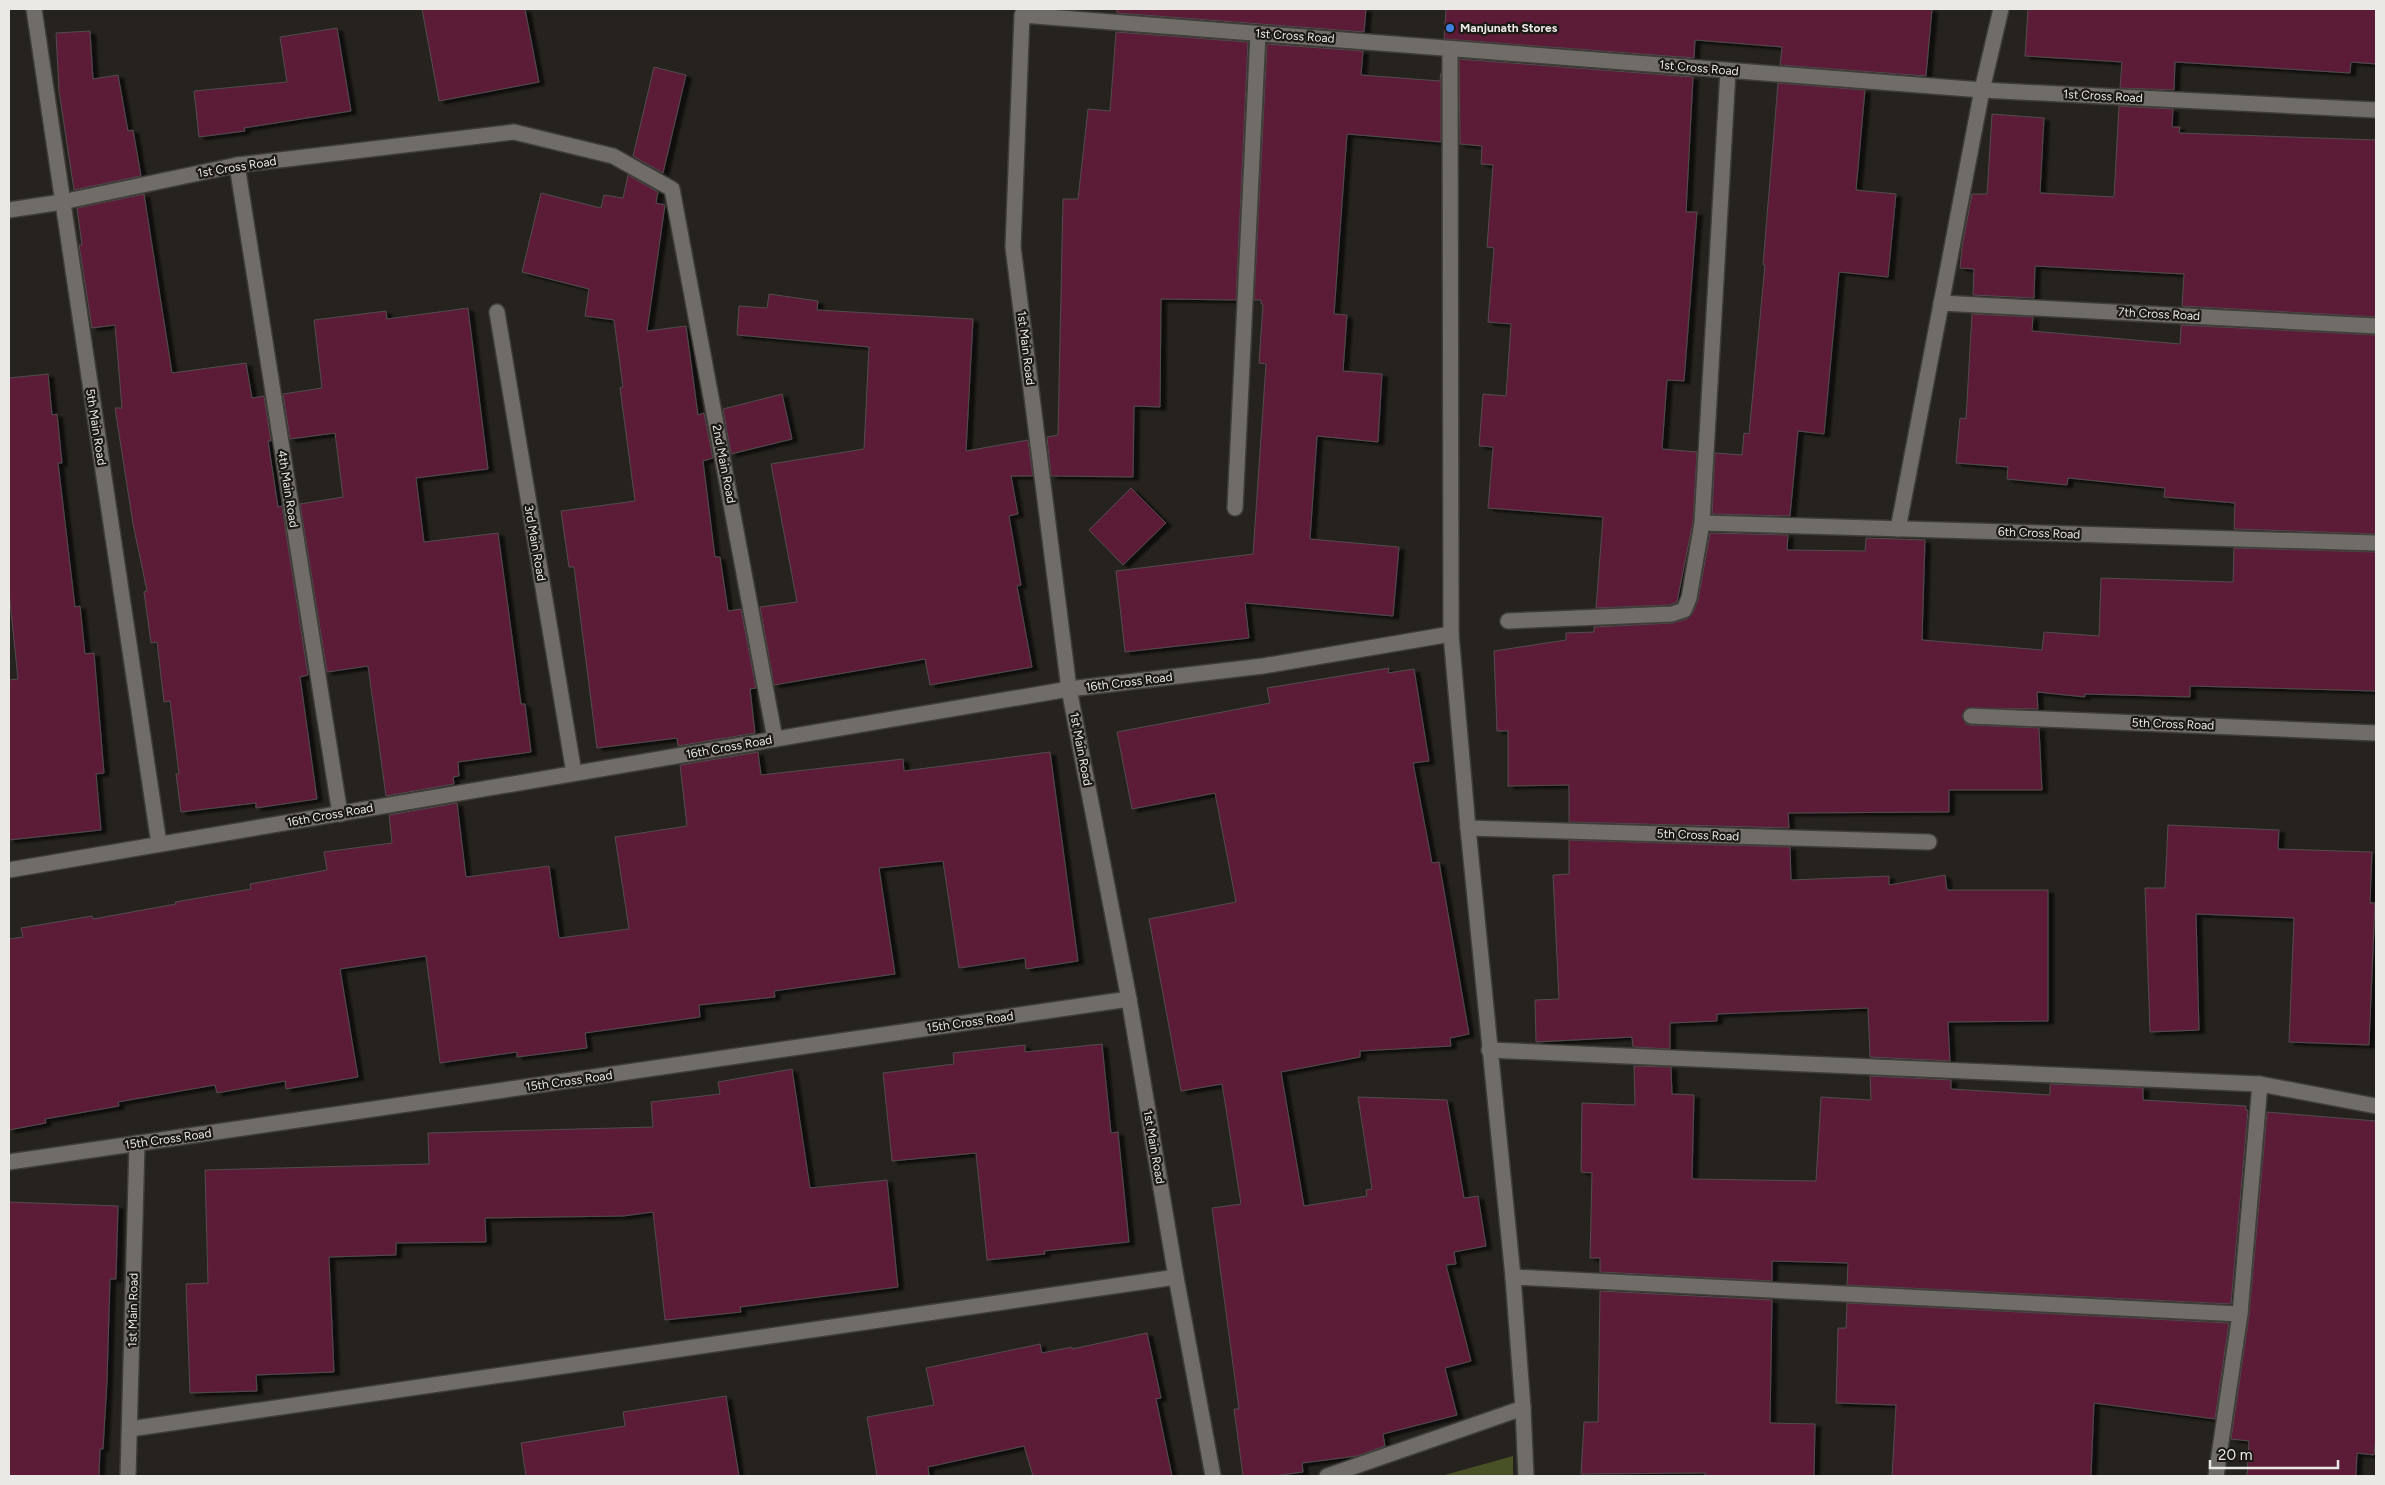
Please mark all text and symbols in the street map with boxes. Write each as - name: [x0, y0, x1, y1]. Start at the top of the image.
- place label: Manjunath Stores: [1460, 21, 1558, 35]
- marker: Manjunath Stores: [1444, 22, 1456, 34]
- street label: 1st Cross Road: [1255, 26, 1335, 46]
- street label: 1st Cross Road: [1659, 58, 1739, 78]
- street label: 1st Cross Road: [2063, 87, 2143, 105]
- street label: 1st Cross Road: [197, 154, 277, 180]
- street label: 7th Cross Road: [2118, 305, 2200, 323]
- street label: 1st Main Road: [1015, 310, 1037, 386]
- street label: 5th Main Road: [83, 388, 109, 466]
- street label: 2nd Main Road: [710, 424, 738, 504]
- street label: 4th Main Road: [275, 449, 301, 529]
- street label: 3rd Main Road: [521, 504, 549, 582]
- street label: 6th Cross Road: [1998, 525, 2080, 541]
- street label: 16th Cross Road: [1085, 670, 1173, 694]
- street label: 1st Main Road: [1067, 711, 1095, 787]
- street label: 5th Cross Road: [2132, 716, 2214, 732]
- street label: 16th Cross Road: [685, 733, 773, 761]
- street label: 16th Cross Road: [286, 801, 374, 829]
- street label: 5th Cross Road: [1657, 827, 1739, 843]
- street label: 15th Cross Road: [926, 1009, 1014, 1035]
- street label: 15th Cross Road: [525, 1068, 613, 1094]
- street label: 1st Main Road: [1141, 1109, 1167, 1185]
- street label: 15th Cross Road: [124, 1126, 212, 1152]
- street label: 1st Main Road: [125, 1273, 141, 1347]
- scale bar: [2210, 1438, 2338, 1470]
- text: 20 m: [2218, 1446, 2252, 1464]

